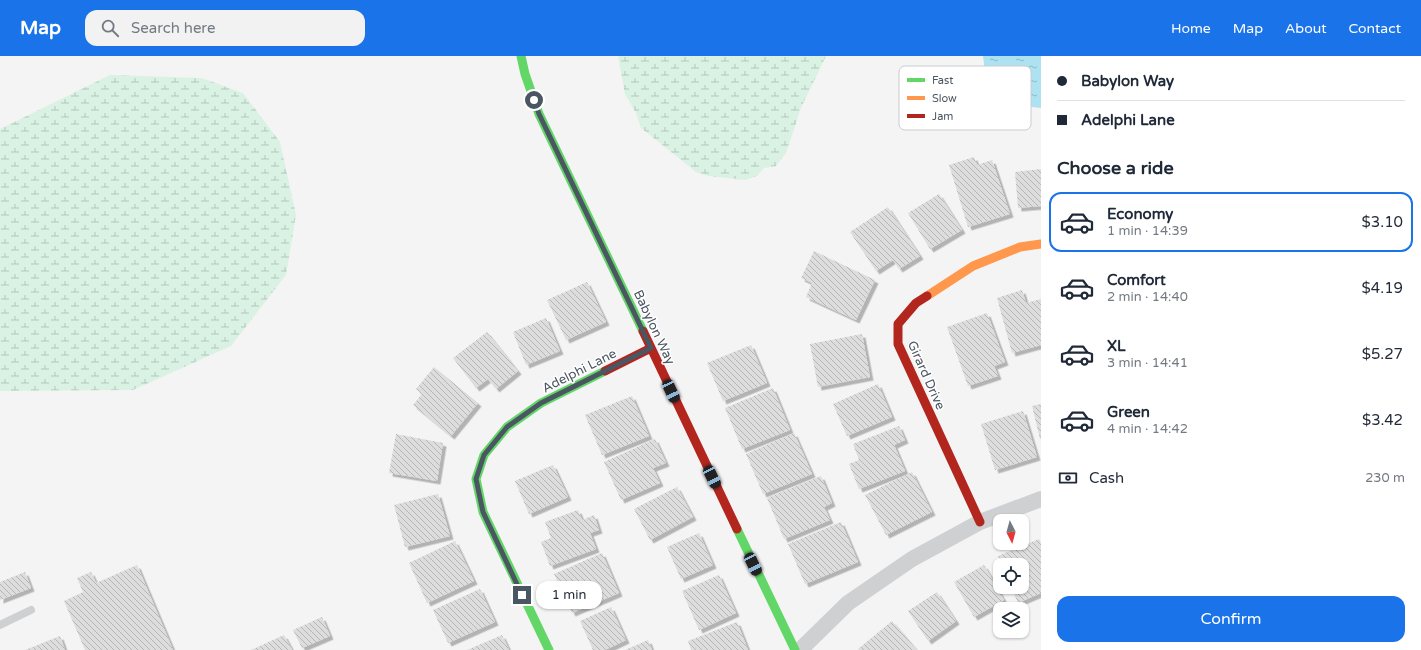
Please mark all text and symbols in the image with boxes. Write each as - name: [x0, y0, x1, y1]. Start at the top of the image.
- search box: [85, 10, 365, 46]
- text: Map: [20, 17, 61, 39]
- icon: search: [99, 17, 121, 39]
- text: Search here: [131, 19, 215, 37]
- text: Home: [1171, 20, 1211, 37]
- text: Map: [1233, 20, 1263, 37]
- text: About: [1285, 20, 1327, 37]
- text: Contact: [1349, 20, 1401, 37]
- legend: [899, 66, 1031, 130]
- text: Babylon Way: [1081, 72, 1174, 90]
- text: Fast: [932, 74, 953, 87]
- route start: [525, 91, 543, 109]
- text: Slow: [932, 92, 957, 105]
- text: Jam: [932, 110, 953, 123]
- text: Adelphi Lane: [1081, 111, 1175, 129]
- text: Choose a ride: [1057, 157, 1174, 179]
- icon: car: [1059, 204, 1095, 240]
- text: Economy: [1107, 205, 1173, 223]
- text: $3.10: [1362, 213, 1403, 231]
- text: 1 min · 14:39: [1107, 223, 1188, 239]
- icon: car: [1059, 270, 1095, 306]
- text: Comfort: [1107, 271, 1166, 289]
- text: $4.19: [1362, 279, 1403, 297]
- street label: Babylon Way: [630, 287, 678, 367]
- text: 2 min · 14:40: [1107, 289, 1188, 305]
- icon: car: [1059, 336, 1095, 372]
- text: XL: [1107, 337, 1126, 355]
- street label: Girard Drive: [904, 338, 948, 412]
- street label: Adelphi Lane: [540, 345, 619, 396]
- text: $5.27: [1362, 345, 1403, 363]
- text: 3 min · 14:41: [1107, 355, 1188, 371]
- car: [660, 378, 682, 404]
- icon: car: [1059, 402, 1095, 438]
- text: Green: [1107, 403, 1150, 421]
- text: $3.42: [1362, 411, 1403, 429]
- text: 4 min · 14:42: [1107, 421, 1188, 437]
- car: [701, 464, 723, 490]
- icon: cash: [1057, 467, 1079, 489]
- text: Cash: [1089, 469, 1124, 487]
- text: 230 m: [1365, 470, 1405, 486]
- north arrow: [993, 514, 1029, 550]
- map controls: [993, 514, 1029, 638]
- car: [742, 551, 764, 577]
- button: locate: [993, 558, 1029, 594]
- callout: 1 min: [536, 581, 602, 609]
- route end: [513, 586, 531, 604]
- text: 1 min: [552, 587, 586, 603]
- button: Confirm: [1057, 596, 1405, 642]
- button: layers: [993, 602, 1029, 638]

